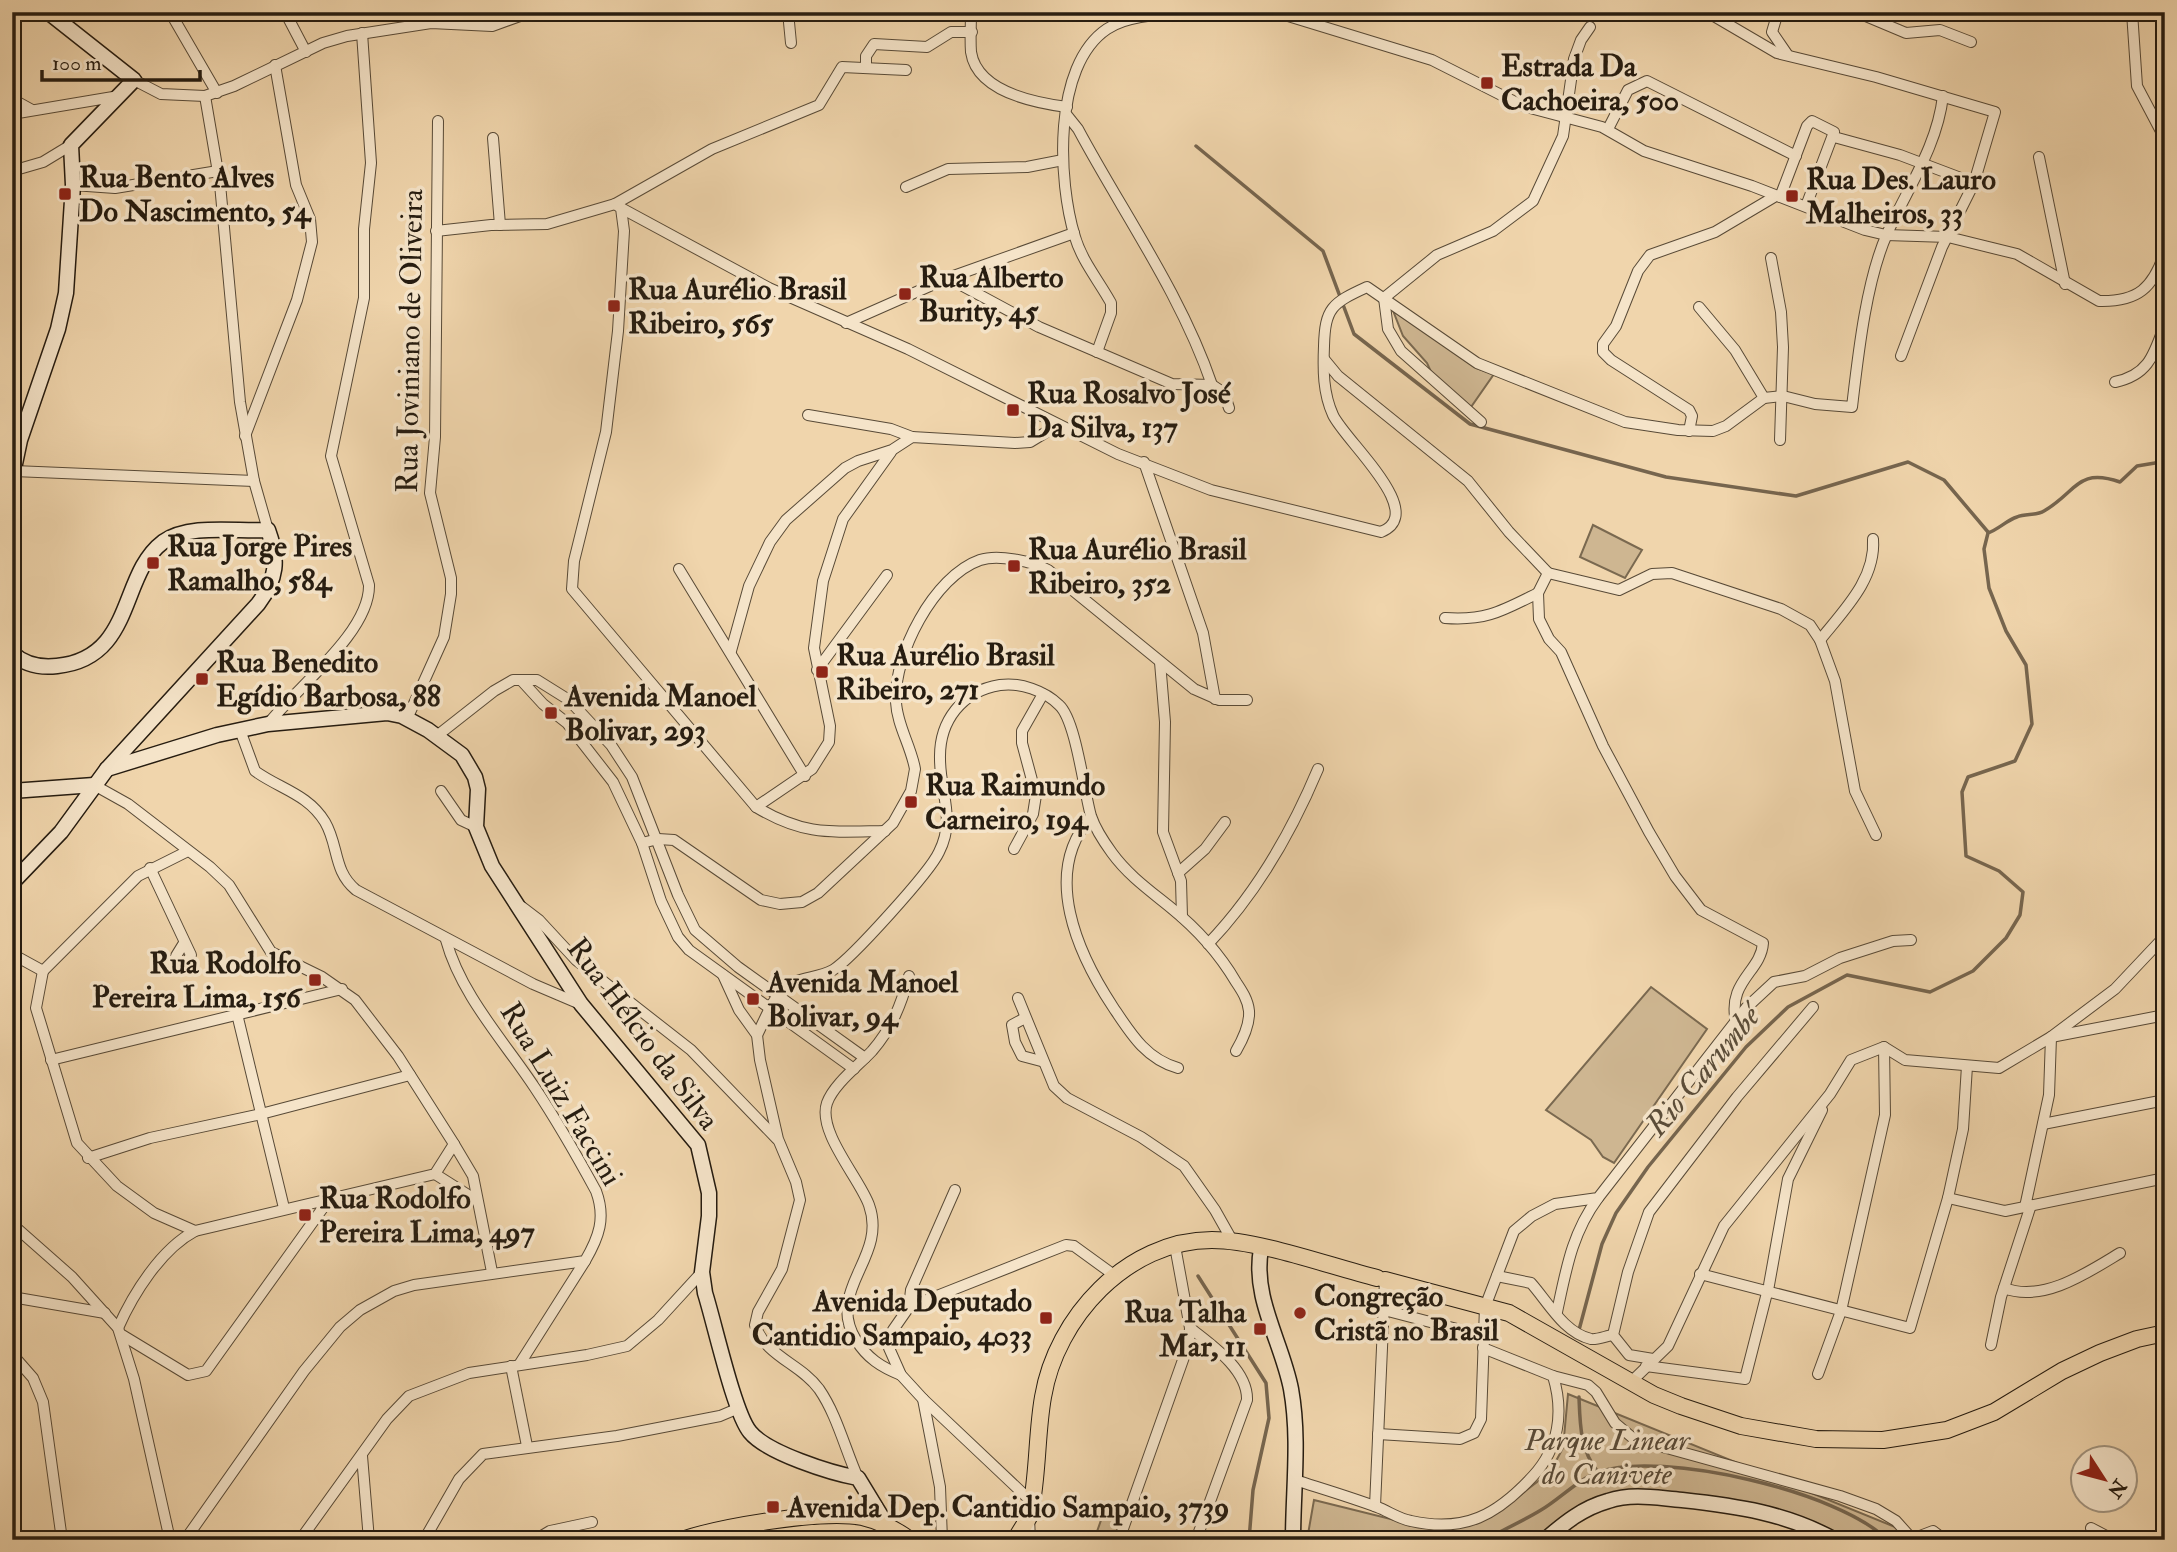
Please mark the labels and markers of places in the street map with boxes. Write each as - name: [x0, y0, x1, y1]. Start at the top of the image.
- place label: Estrada Da Cachoeira, 500: [1501, 48, 1679, 119]
- marker: Estrada Da Cachoeira, 500: [1479, 75, 1495, 91]
- place label: Rua Bento Alves Do Nascimento, 54: [79, 159, 312, 230]
- place label: Rua Des. Lauro Malheiros, 33: [1805, 161, 1996, 232]
- marker: Rua Bento Alves Do Nascimento, 54: [57, 186, 73, 202]
- marker: Rua Des. Lauro Malheiros, 33: [1784, 188, 1800, 204]
- place label: Rua Alberto Burity, 45: [919, 259, 1063, 330]
- place label: Rua Aurélio Brasil Ribeiro, 565: [628, 271, 847, 342]
- marker: Rua Alberto Burity, 45: [897, 286, 913, 302]
- marker: Rua Aurélio Brasil Ribeiro, 565: [606, 298, 622, 314]
- place label: Rua Rosalvo José Da Silva, 137: [1027, 375, 1232, 446]
- marker: Rua Rosalvo José Da Silva, 137: [1005, 402, 1021, 418]
- place label: Rua Jorge Pires Ramalho, 584: [167, 528, 352, 599]
- place label: Rua Aurélio Brasil Ribeiro, 352: [1028, 531, 1247, 602]
- marker: Rua Jorge Pires Ramalho, 584: [145, 555, 161, 571]
- marker: Rua Aurélio Brasil Ribeiro, 352: [1006, 558, 1022, 574]
- place label: Rua Aurélio Brasil Ribeiro, 271: [836, 637, 1055, 708]
- place label: Rua Benedito Egídio Barbosa, 88: [216, 644, 441, 715]
- marker: Rua Aurélio Brasil Ribeiro, 271: [814, 664, 830, 680]
- marker: Rua Benedito Egídio Barbosa, 88: [194, 671, 210, 687]
- place label: Avenida Manoel Bolivar, 293: [563, 678, 757, 749]
- marker: Avenida Manoel Bolivar, 293: [543, 705, 559, 721]
- place label: Rua Raimundo Carneiro, 194: [925, 767, 1105, 838]
- marker: Rua Raimundo Carneiro, 194: [903, 794, 919, 810]
- place label: Rua Rodolfo Pereira Lima, 156: [92, 945, 303, 1016]
- place label: Avenida Manoel Bolivar, 94: [765, 964, 959, 1035]
- marker: Rua Rodolfo Pereira Lima, 156: [307, 972, 323, 988]
- marker: Avenida Manoel Bolivar, 94: [745, 991, 761, 1007]
- place label: Rua Rodolfo Pereira Lima, 497: [319, 1180, 535, 1251]
- marker: Rua Rodolfo Pereira Lima, 497: [297, 1207, 313, 1223]
- place label: Congreção Cristã no Brasil: [1314, 1278, 1499, 1349]
- place label: Avenida Deputado Cantidio Sampaio, 4033: [752, 1283, 1032, 1354]
- place label: Rua Talha Mar, 11: [1124, 1294, 1248, 1365]
- marker: Congreção Cristã no Brasil: [1292, 1305, 1308, 1321]
- marker: Avenida Deputado Cantidio Sampaio, 4033: [1038, 1310, 1054, 1326]
- marker: Rua Talha Mar, 11: [1252, 1321, 1268, 1337]
- place label: Avenida Dep. Cantidio Sampaio, 3739: [785, 1489, 1229, 1526]
- marker: Avenida Dep. Cantidio Sampaio, 3739: [765, 1499, 781, 1515]

